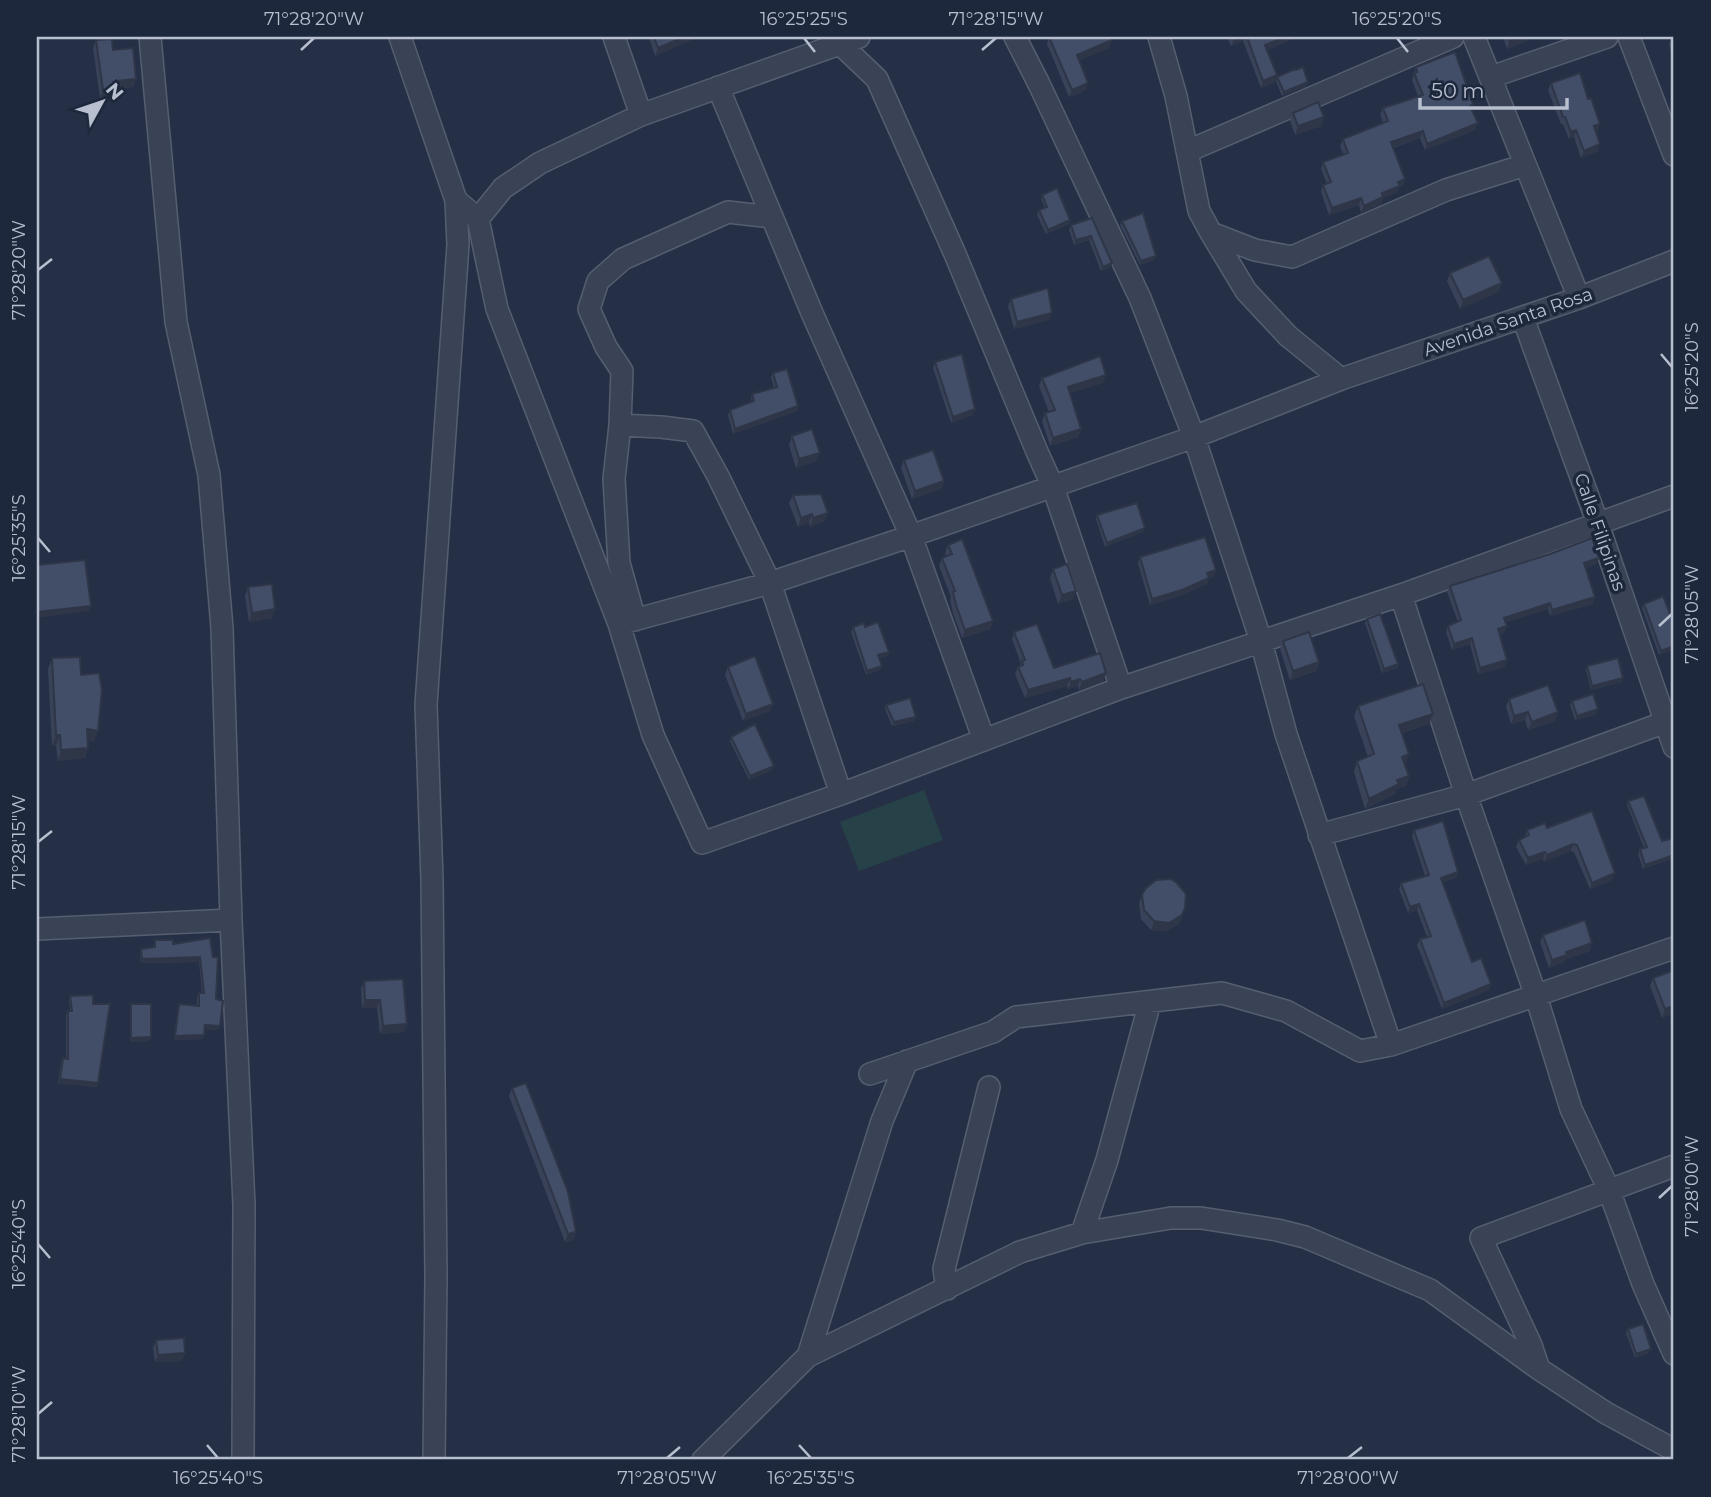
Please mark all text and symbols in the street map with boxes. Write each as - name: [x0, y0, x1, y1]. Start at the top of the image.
- text: 71°28'20"W: [264, 8, 364, 30]
- text: 16°25'25"S: [760, 8, 848, 30]
- text: 71°28'15"W: [948, 8, 1044, 30]
- text: 16°25'20"S: [1352, 8, 1442, 30]
- north arrow: [66, 66, 136, 136]
- scale bar: [1420, 66, 1568, 110]
- text: N: [101, 78, 128, 105]
- text: 50 m: [1431, 78, 1485, 103]
- text: 71°28'20"W: [8, 220, 30, 320]
- street label: Avenida Santa Rosa: [1421, 283, 1595, 361]
- text: 16°25'20"S: [1681, 322, 1703, 412]
- street label: Calle Filipinas: [1570, 470, 1631, 594]
- text: 16°25'35"S: [8, 494, 30, 582]
- text: 71°28'05"W: [1681, 564, 1703, 664]
- text: 71°28'15"W: [8, 794, 30, 890]
- text: 71°28'00"W: [1681, 1135, 1703, 1237]
- text: 16°25'40"S: [8, 1199, 30, 1289]
- text: 71°28'10"W: [8, 1366, 30, 1462]
- text: 16°25'40"S: [173, 1467, 263, 1489]
- text: 71°28'05"W: [617, 1467, 717, 1489]
- text: 16°25'35"S: [767, 1467, 855, 1489]
- text: 71°28'00"W: [1297, 1467, 1399, 1489]

